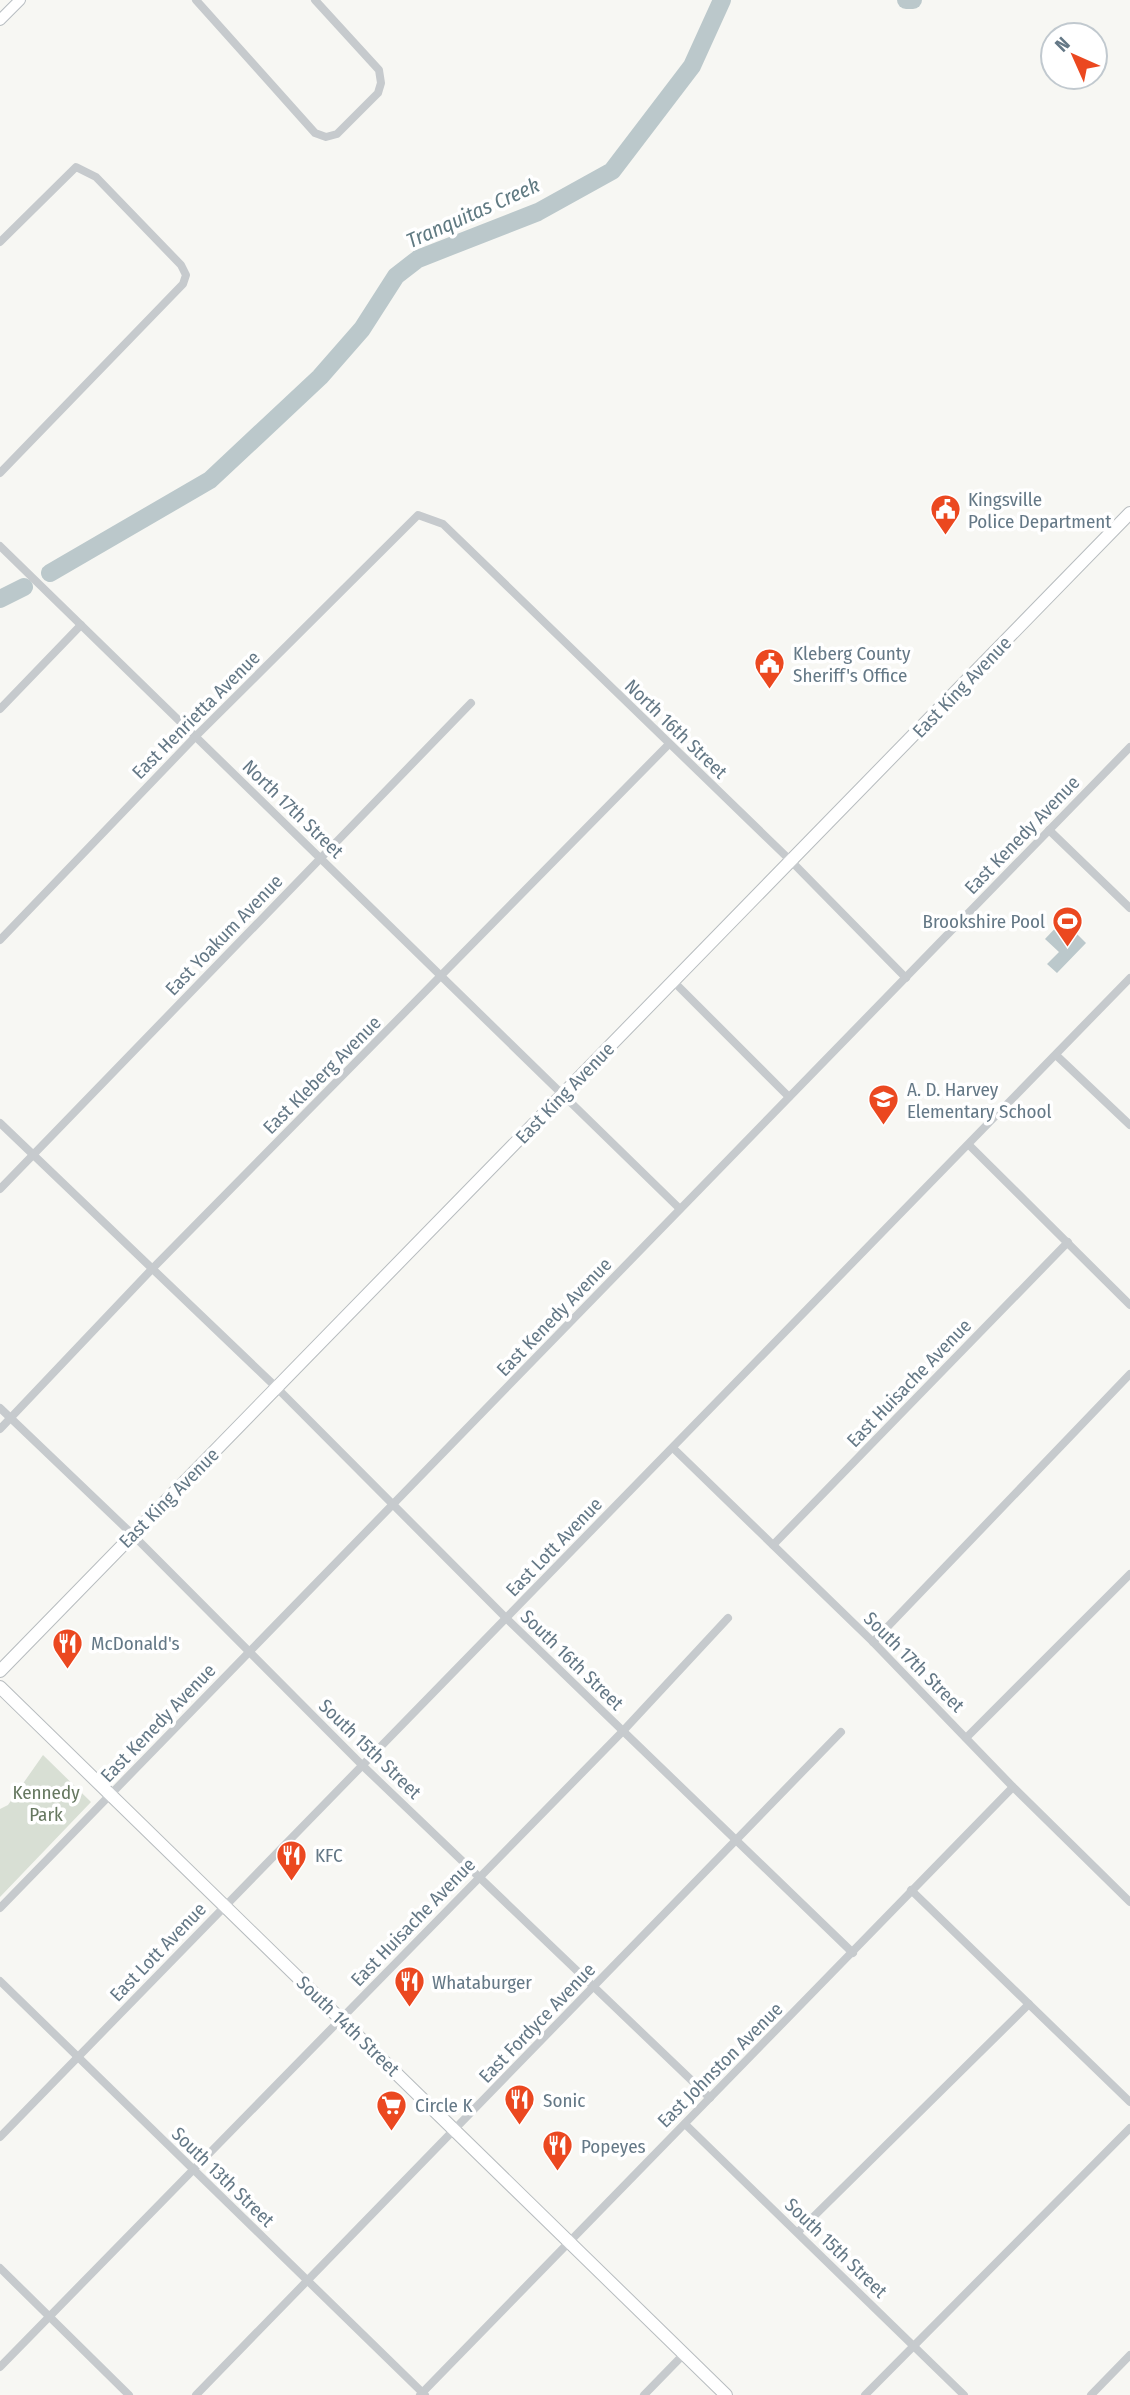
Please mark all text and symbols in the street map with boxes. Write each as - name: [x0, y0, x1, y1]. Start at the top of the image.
- north arrow: [1039, 21, 1109, 91]
- text: N: [1050, 32, 1074, 56]
- water label: Tranquitas Creek: [402, 172, 544, 254]
- place label: Kingsville Police Department: [968, 488, 1112, 533]
- public building icon: Kingsville Police Department: [928, 493, 962, 537]
- street label: East King Avenue: [908, 632, 1016, 742]
- place label: Kleberg County Sheriff's Office: [793, 642, 911, 687]
- street label: East Henrietta Avenue: [127, 646, 265, 784]
- public building icon: Kleberg County Sheriff's Office: [753, 647, 787, 691]
- street label: North 16th Street: [620, 674, 732, 784]
- street label: North 17th Street: [238, 755, 349, 863]
- street label: East Kenedy Avenue: [960, 771, 1084, 899]
- street label: East Yoakum Avenue: [161, 870, 287, 1000]
- sports icon: Brookshire Pool: [1051, 904, 1085, 948]
- place label: Brookshire Pool: [923, 910, 1045, 933]
- street label: East Kleberg Avenue: [258, 1011, 386, 1139]
- street label: East King Avenue: [511, 1038, 619, 1148]
- place label: A. D. Harvey Elementary School: [907, 1078, 1052, 1123]
- school or university icon: A. D. Harvey Elementary School: [867, 1083, 901, 1127]
- street label: East Kenedy Avenue: [492, 1253, 616, 1381]
- street label: East Huisache Avenue: [842, 1314, 976, 1452]
- street label: East King Avenue: [114, 1443, 224, 1553]
- street label: East Lott Avenue: [501, 1493, 607, 1601]
- street label: South 16th Street: [516, 1605, 629, 1715]
- street label: South 17th Street: [859, 1607, 970, 1718]
- restaurant icon: McDonald's: [51, 1626, 85, 1670]
- place label: McDonald's: [91, 1632, 180, 1655]
- street label: East Kenedy Avenue: [96, 1659, 220, 1787]
- street label: South 15th Street: [314, 1694, 427, 1804]
- park label: Kennedy Park: [12, 1781, 80, 1826]
- restaurant icon: KFC: [275, 1838, 309, 1882]
- place label: KFC: [315, 1844, 343, 1867]
- street label: East Huisache Avenue: [346, 1853, 480, 1991]
- street label: East Lott Avenue: [105, 1898, 211, 2006]
- street label: East Fordyce Avenue: [474, 1958, 600, 2088]
- restaurant icon: Whataburger: [392, 1965, 426, 2009]
- street label: South 14th Street: [292, 1971, 405, 2081]
- place label: Whataburger: [432, 1971, 532, 1994]
- street label: East Johnston Avenue: [653, 1998, 787, 2132]
- restaurant icon: Sonic: [503, 2083, 537, 2127]
- supermarket icon: Circle K: [375, 2088, 409, 2132]
- place label: Sonic: [543, 2089, 585, 2112]
- place label: Circle K: [415, 2094, 473, 2117]
- street label: South 13th Street: [167, 2122, 280, 2232]
- restaurant icon: Popeyes: [541, 2129, 575, 2173]
- place label: Popeyes: [581, 2135, 646, 2158]
- street label: South 15th Street: [780, 2193, 893, 2303]

